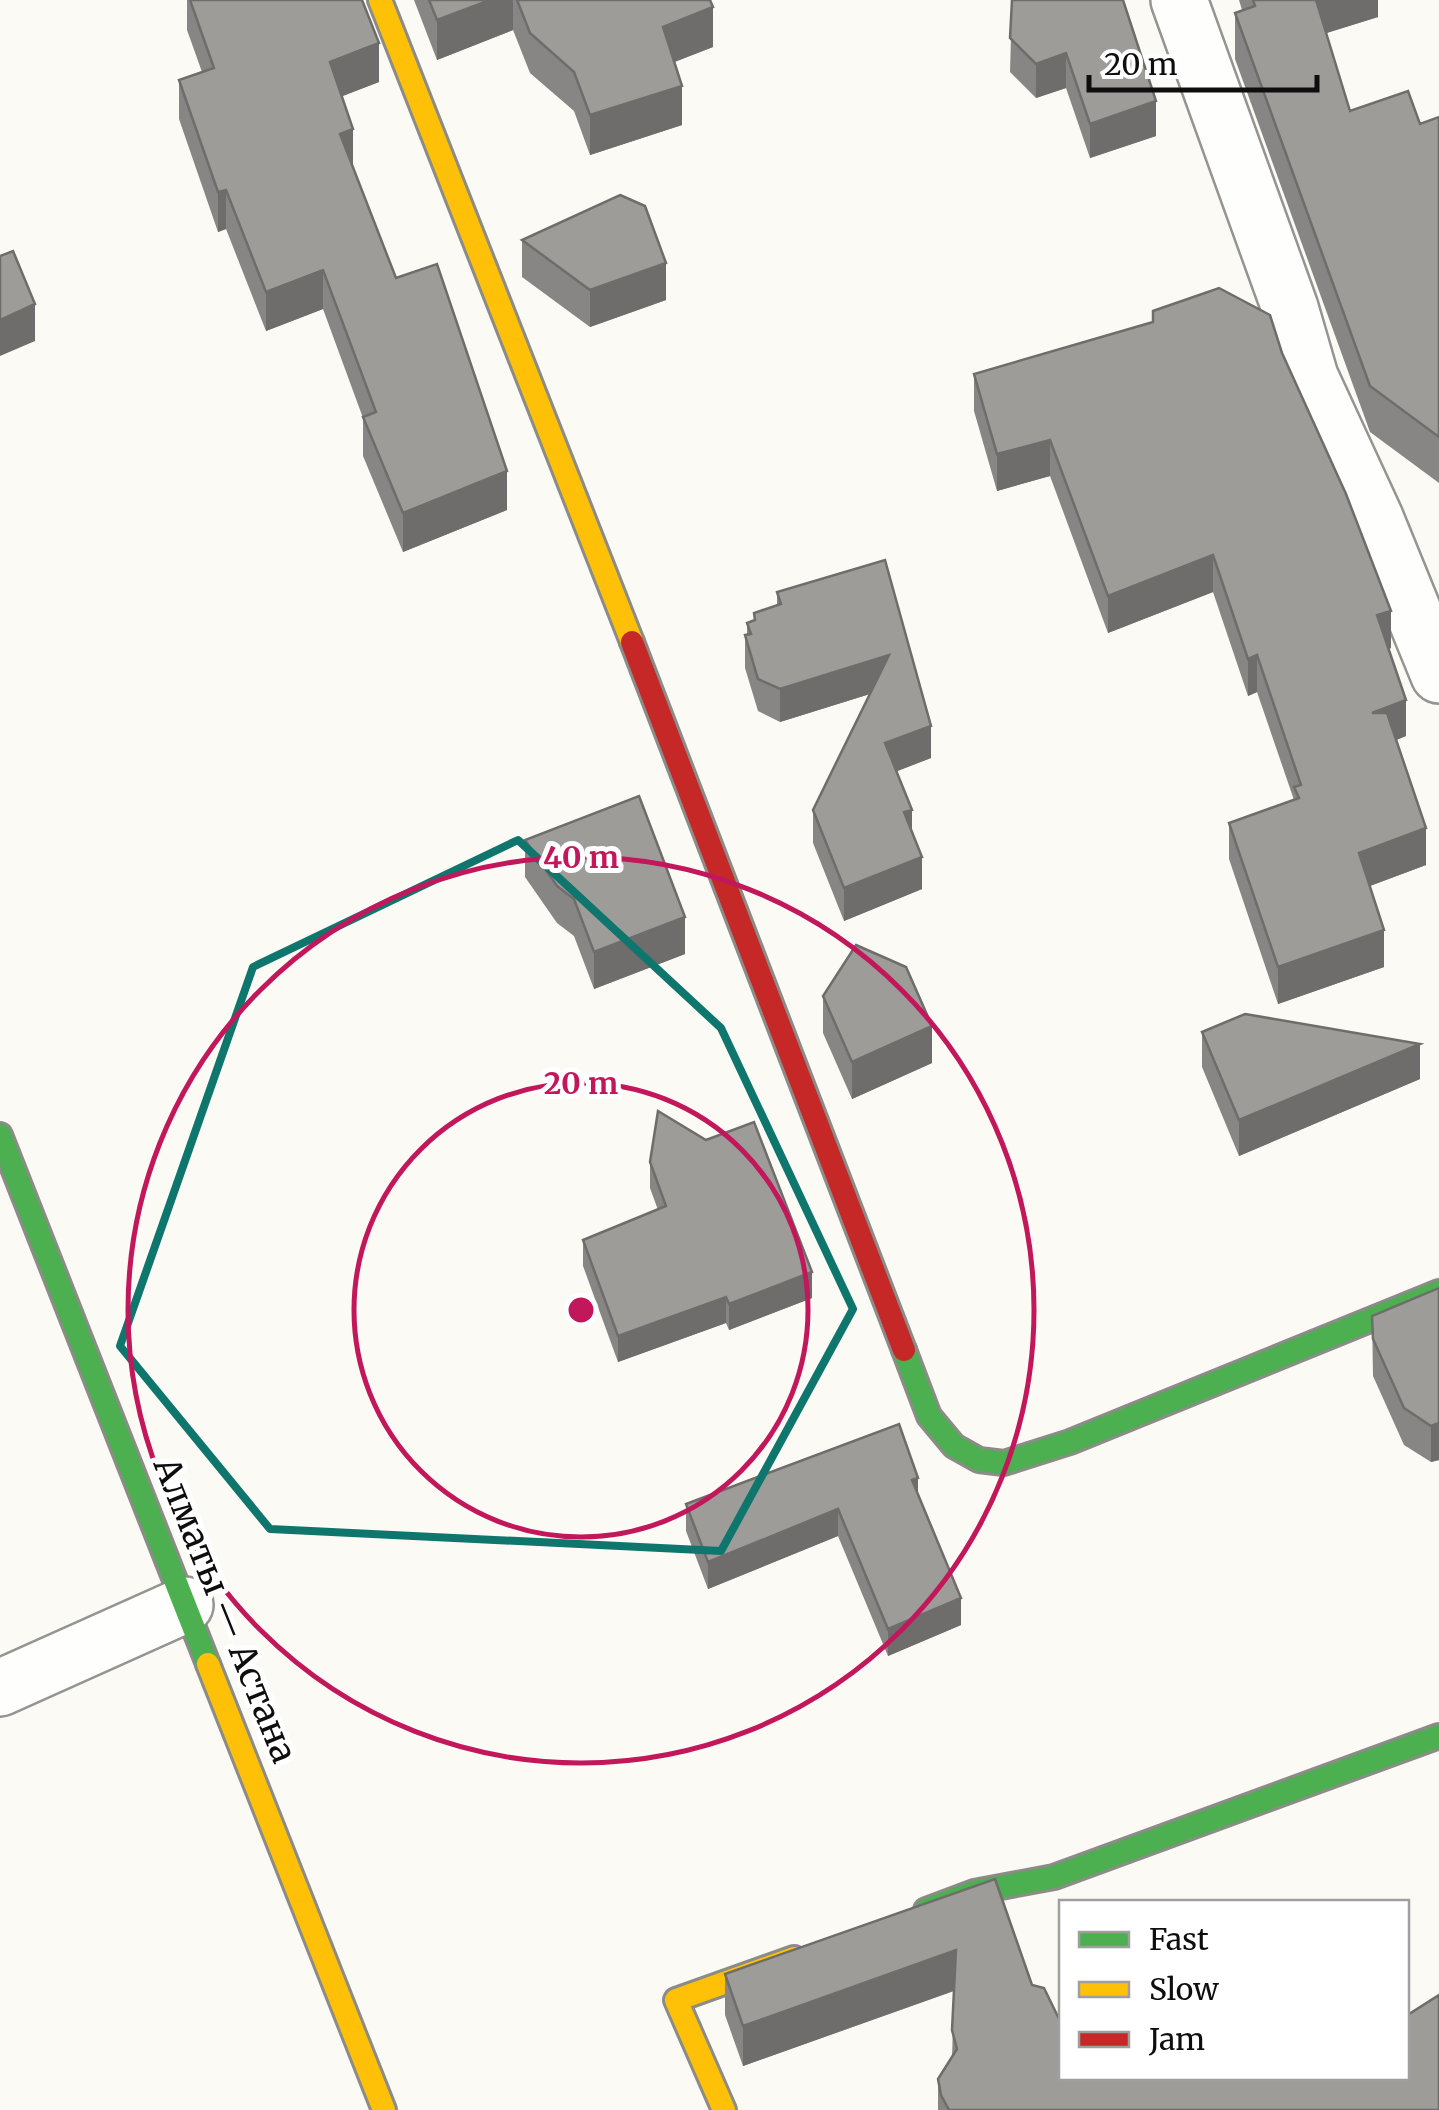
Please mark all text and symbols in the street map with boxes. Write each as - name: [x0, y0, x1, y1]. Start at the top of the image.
- scale bar: [1089, 30, 1316, 92]
- text: 20 m: [1104, 45, 1178, 83]
- text: 40 m: [543, 838, 619, 876]
- text: 20 m: [544, 1064, 618, 1102]
- centre of rings: [563, 1292, 599, 1328]
- street label: Алматы — Астана: [143, 1450, 306, 1769]
- legend: [1059, 1900, 1409, 2080]
- text: Fast: [1149, 1920, 1209, 1958]
- text: Slow: [1149, 1970, 1219, 2008]
- text: Jam: [1148, 2020, 1205, 2058]

